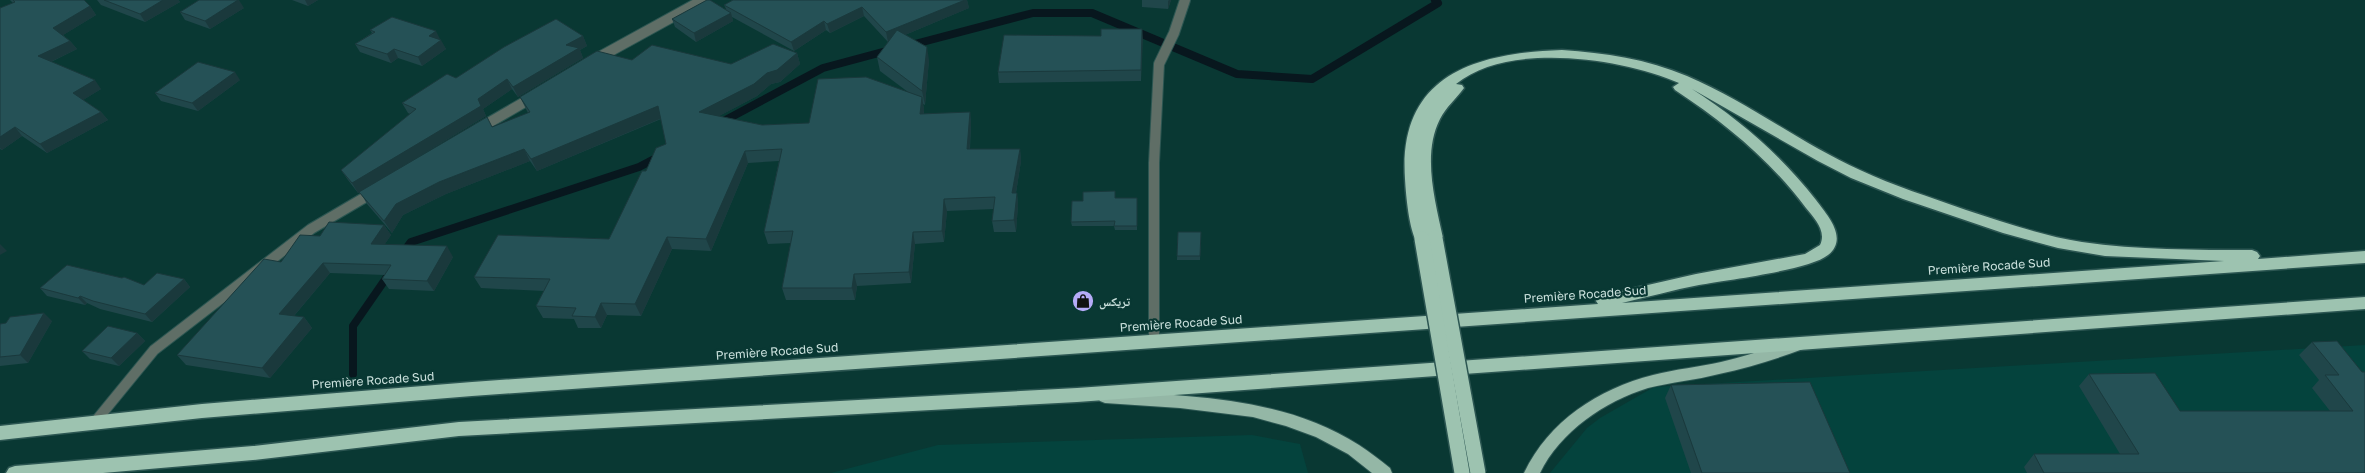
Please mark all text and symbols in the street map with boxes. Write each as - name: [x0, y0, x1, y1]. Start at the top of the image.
- street label: Première Rocade Sud: [1927, 254, 2051, 278]
- street label: Première Rocade Sud: [1523, 282, 1647, 306]
- shop icon: تريكس: [1071, 289, 1095, 313]
- place label: تريكس: [1099, 294, 1131, 310]
- street label: Première Rocade Sud: [1119, 311, 1243, 335]
- street label: Première Rocade Sud: [715, 339, 839, 363]
- street label: Première Rocade Sud: [311, 368, 435, 392]

